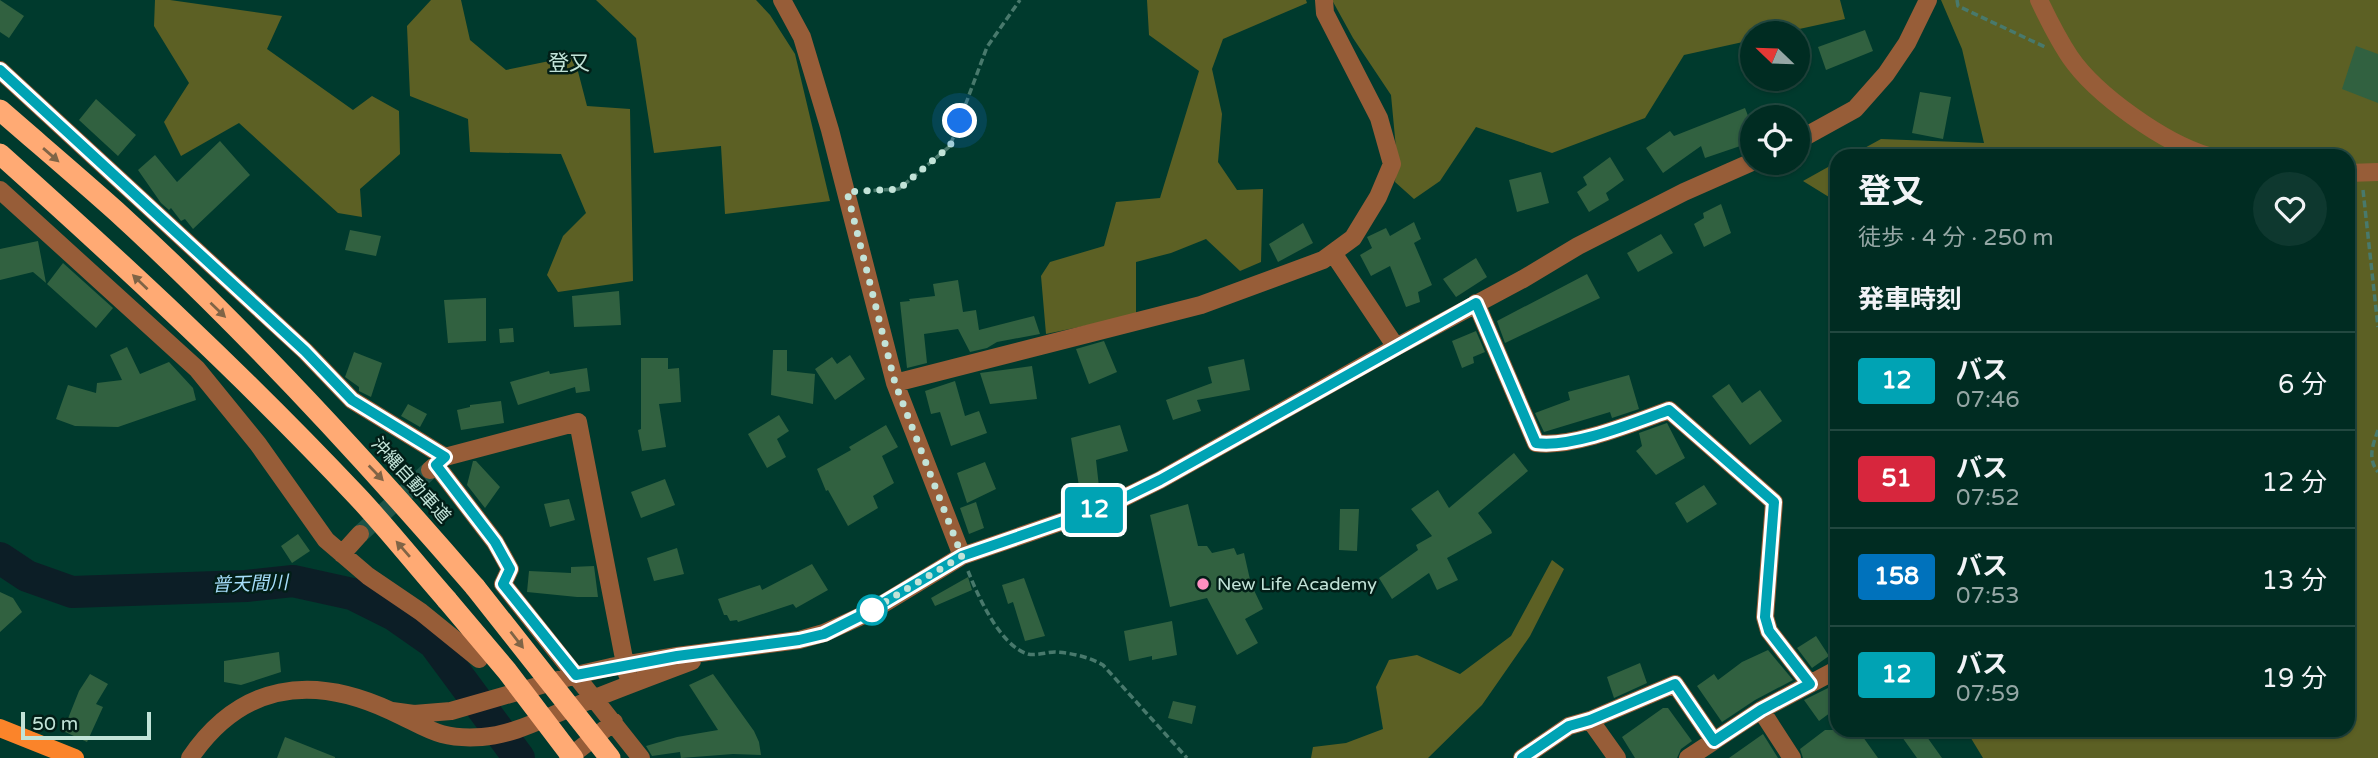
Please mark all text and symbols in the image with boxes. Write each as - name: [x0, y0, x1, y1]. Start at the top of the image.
- north arrow: [1740, 21, 1810, 91]
- map controls: [1740, 21, 1810, 175]
- district label: 登又: [548, 51, 590, 76]
- your location: [942, 103, 977, 138]
- button: locate: [1740, 105, 1810, 175]
- one-way arrow: [43, 147, 60, 162]
- text: 登又: [1858, 172, 1924, 211]
- button: heart: [2253, 172, 2327, 246]
- text: 徒歩 · 4 分 · 250 m: [1858, 224, 2054, 252]
- one-way arrow: [132, 274, 149, 290]
- text: 発車時刻: [1858, 284, 1962, 315]
- one-way arrow: [209, 301, 225, 318]
- text: バス: [1956, 355, 2008, 386]
- text: 12: [1881, 366, 1912, 395]
- text: 6 分: [2278, 369, 2327, 400]
- text: 07:46: [1956, 386, 2020, 414]
- street label: 沖縄自動車道: [367, 433, 455, 527]
- text: バス: [1956, 453, 2008, 484]
- one-way arrow: [367, 464, 383, 481]
- text: 51: [1881, 464, 1912, 493]
- text: 12 分: [2262, 467, 2327, 498]
- text: 07:52: [1956, 484, 2020, 512]
- line badge: 12: [1062, 487, 1126, 533]
- text: 12: [1079, 495, 1109, 524]
- one-way arrow: [396, 540, 411, 557]
- text: バス: [1956, 551, 2008, 582]
- text: 158: [1874, 562, 1919, 591]
- text: 13 分: [2262, 565, 2327, 596]
- water label: 普天間川: [212, 572, 290, 596]
- place label: New Life Academy: [1217, 573, 1377, 595]
- marker: New Life Academy: [1195, 576, 1211, 592]
- text: 07:53: [1956, 582, 2020, 610]
- unlabelled marker: [857, 595, 887, 625]
- one-way arrow: [509, 632, 524, 649]
- text: バス: [1956, 649, 2008, 680]
- text: 12: [1881, 660, 1912, 689]
- text: 19 分: [2262, 663, 2327, 694]
- text: 07:59: [1956, 680, 2020, 708]
- scale bar: [21, 709, 150, 741]
- text: 50 m: [32, 713, 78, 735]

